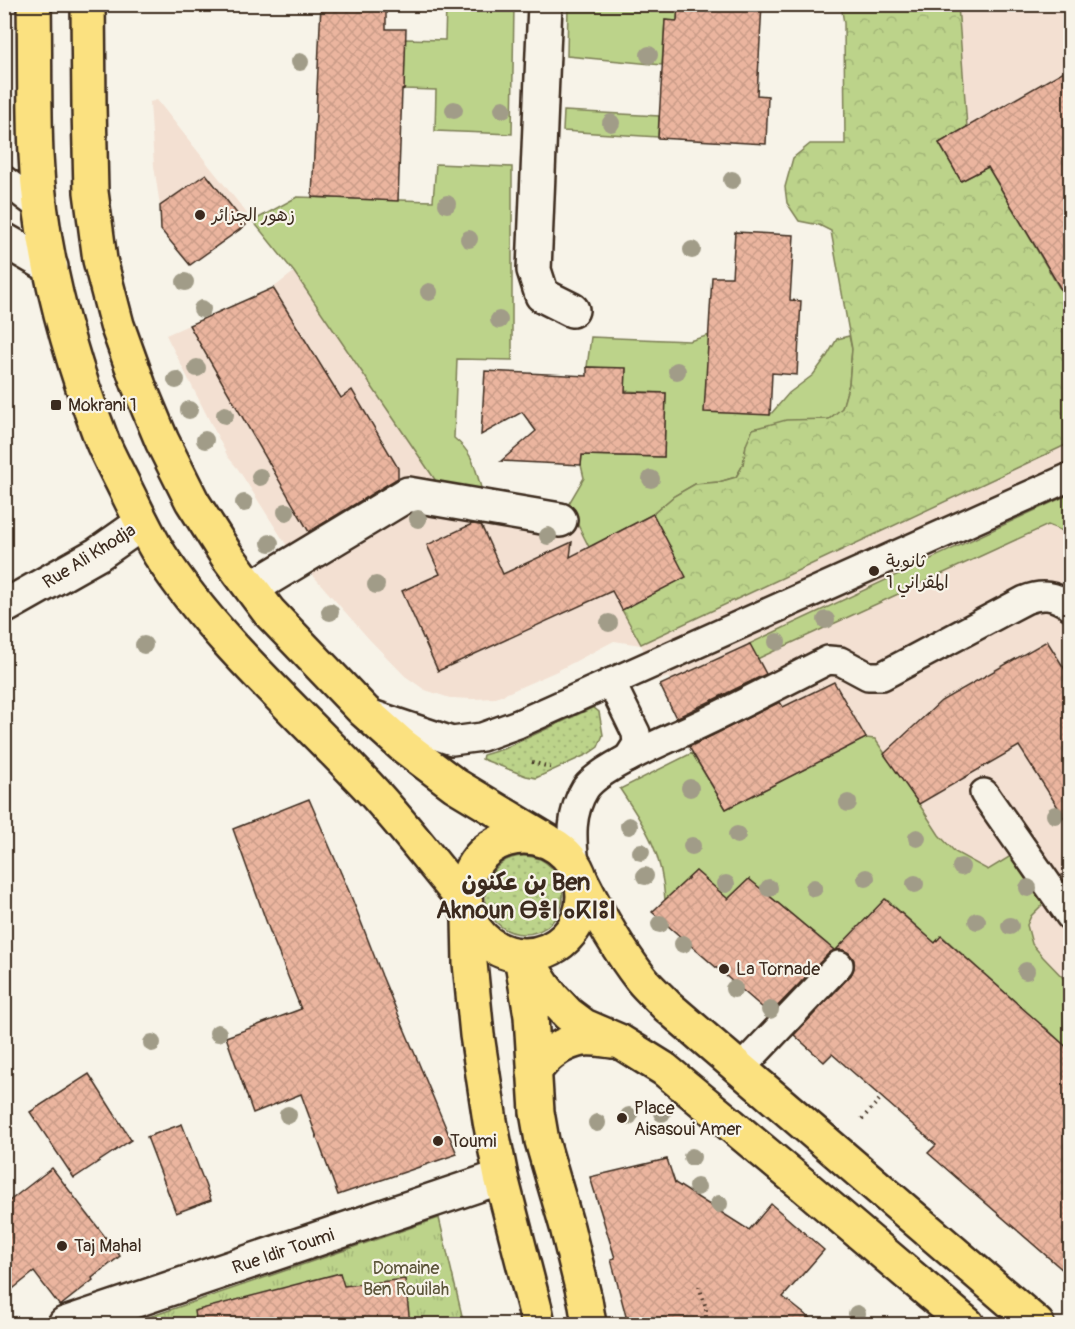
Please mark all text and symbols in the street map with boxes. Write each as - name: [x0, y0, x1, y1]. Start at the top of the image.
- place label: زهور الجزائر: [210, 204, 295, 227]
- marker: زهور الجزائر: [193, 208, 207, 222]
- place label: Mokrani 1: [68, 394, 137, 417]
- marker: Mokrani 1: [49, 398, 63, 412]
- street label: Rue Ali Khodja: [38, 519, 140, 594]
- place label: ثانوية المقراني 1: [886, 550, 949, 598]
- marker: ثانوية المقراني 1: [867, 564, 881, 578]
- district label: بن عكنون Ben Aknoun ⴱⴻⵏ ⴰⴽⵏⵓⵏ: [436, 868, 616, 925]
- place label: La Tornade: [736, 958, 820, 981]
- marker: La Tornade: [717, 962, 731, 976]
- place label: Place Aisasoui Amer: [634, 1097, 742, 1141]
- marker: Place Aisasoui Amer: [615, 1111, 629, 1125]
- place label: Toumi: [450, 1130, 497, 1153]
- marker: Toumi: [431, 1134, 445, 1148]
- street label: Rue Idir Toumi: [229, 1223, 337, 1280]
- place label: Taj Mahal: [74, 1235, 142, 1258]
- marker: Taj Mahal: [55, 1239, 69, 1253]
- park label: Domaine Ben Rouilah: [363, 1257, 449, 1301]

